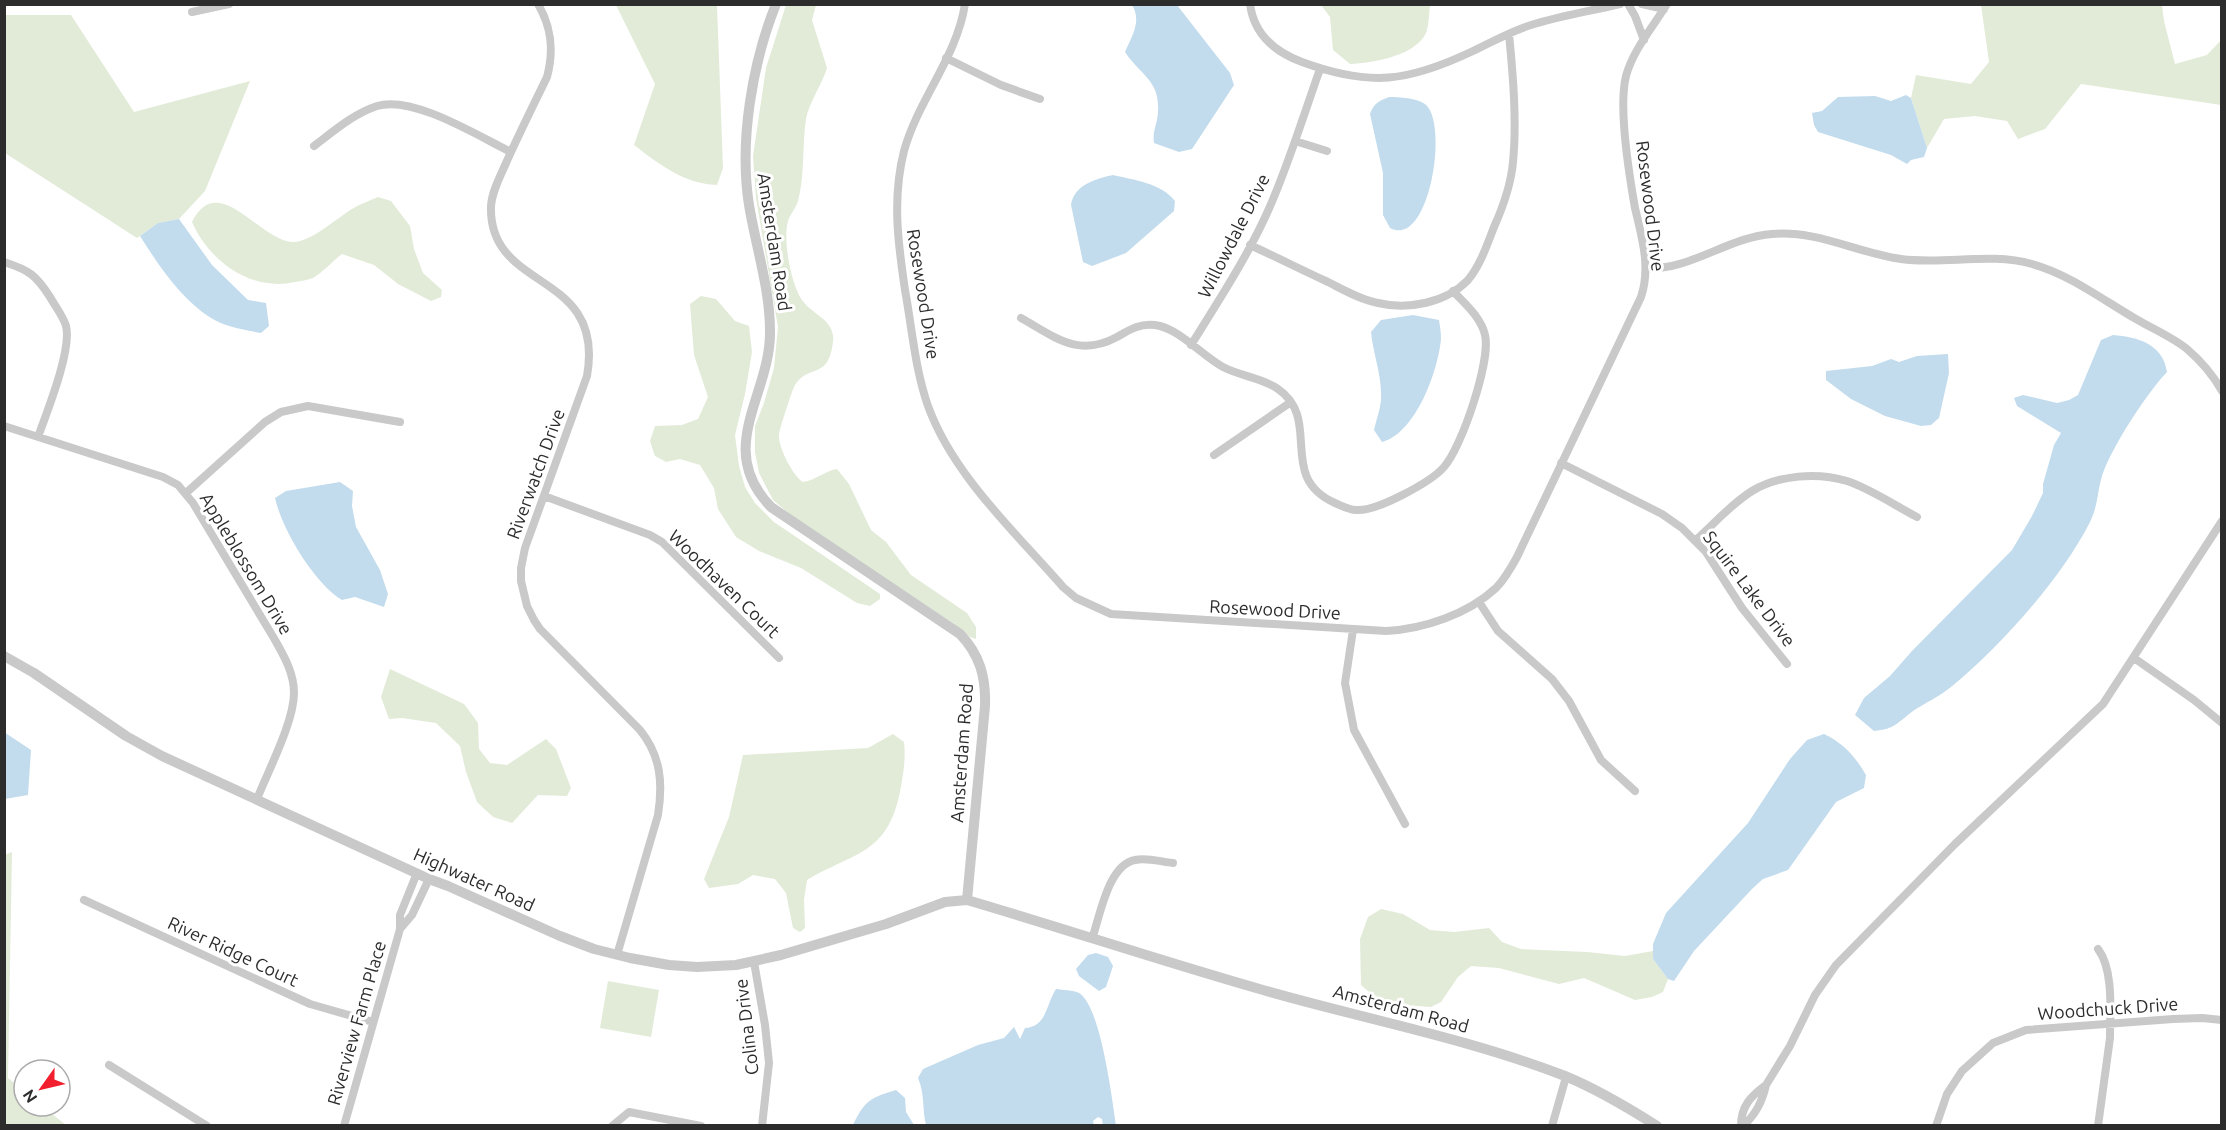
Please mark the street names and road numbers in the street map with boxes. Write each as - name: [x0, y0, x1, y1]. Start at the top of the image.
- street label: Rosewood Drive: [1633, 139, 1669, 272]
- street label: Willowdale Drive: [1193, 170, 1273, 301]
- street label: Amsterdam Road: [754, 171, 796, 312]
- street label: Rosewood Drive: [904, 227, 944, 360]
- street label: Riverwatch Drive: [502, 406, 568, 541]
- street label: Appleblossom Drive: [197, 489, 297, 638]
- street label: Woodhaven Court: [665, 525, 784, 641]
- street label: Squire Lake Drive: [1700, 527, 1800, 650]
- street label: Rosewood Drive: [1209, 596, 1341, 622]
- street label: Amsterdam Road: [946, 683, 976, 823]
- street label: Highwater Road: [411, 843, 538, 915]
- street label: River Ridge Court: [165, 912, 302, 990]
- street label: Riverview Farm Place: [323, 938, 389, 1107]
- street label: Colina Drive: [730, 978, 762, 1076]
- street label: Amsterdam Road: [1331, 980, 1471, 1036]
- street label: Woodchuck Drive: [2037, 993, 2179, 1023]

